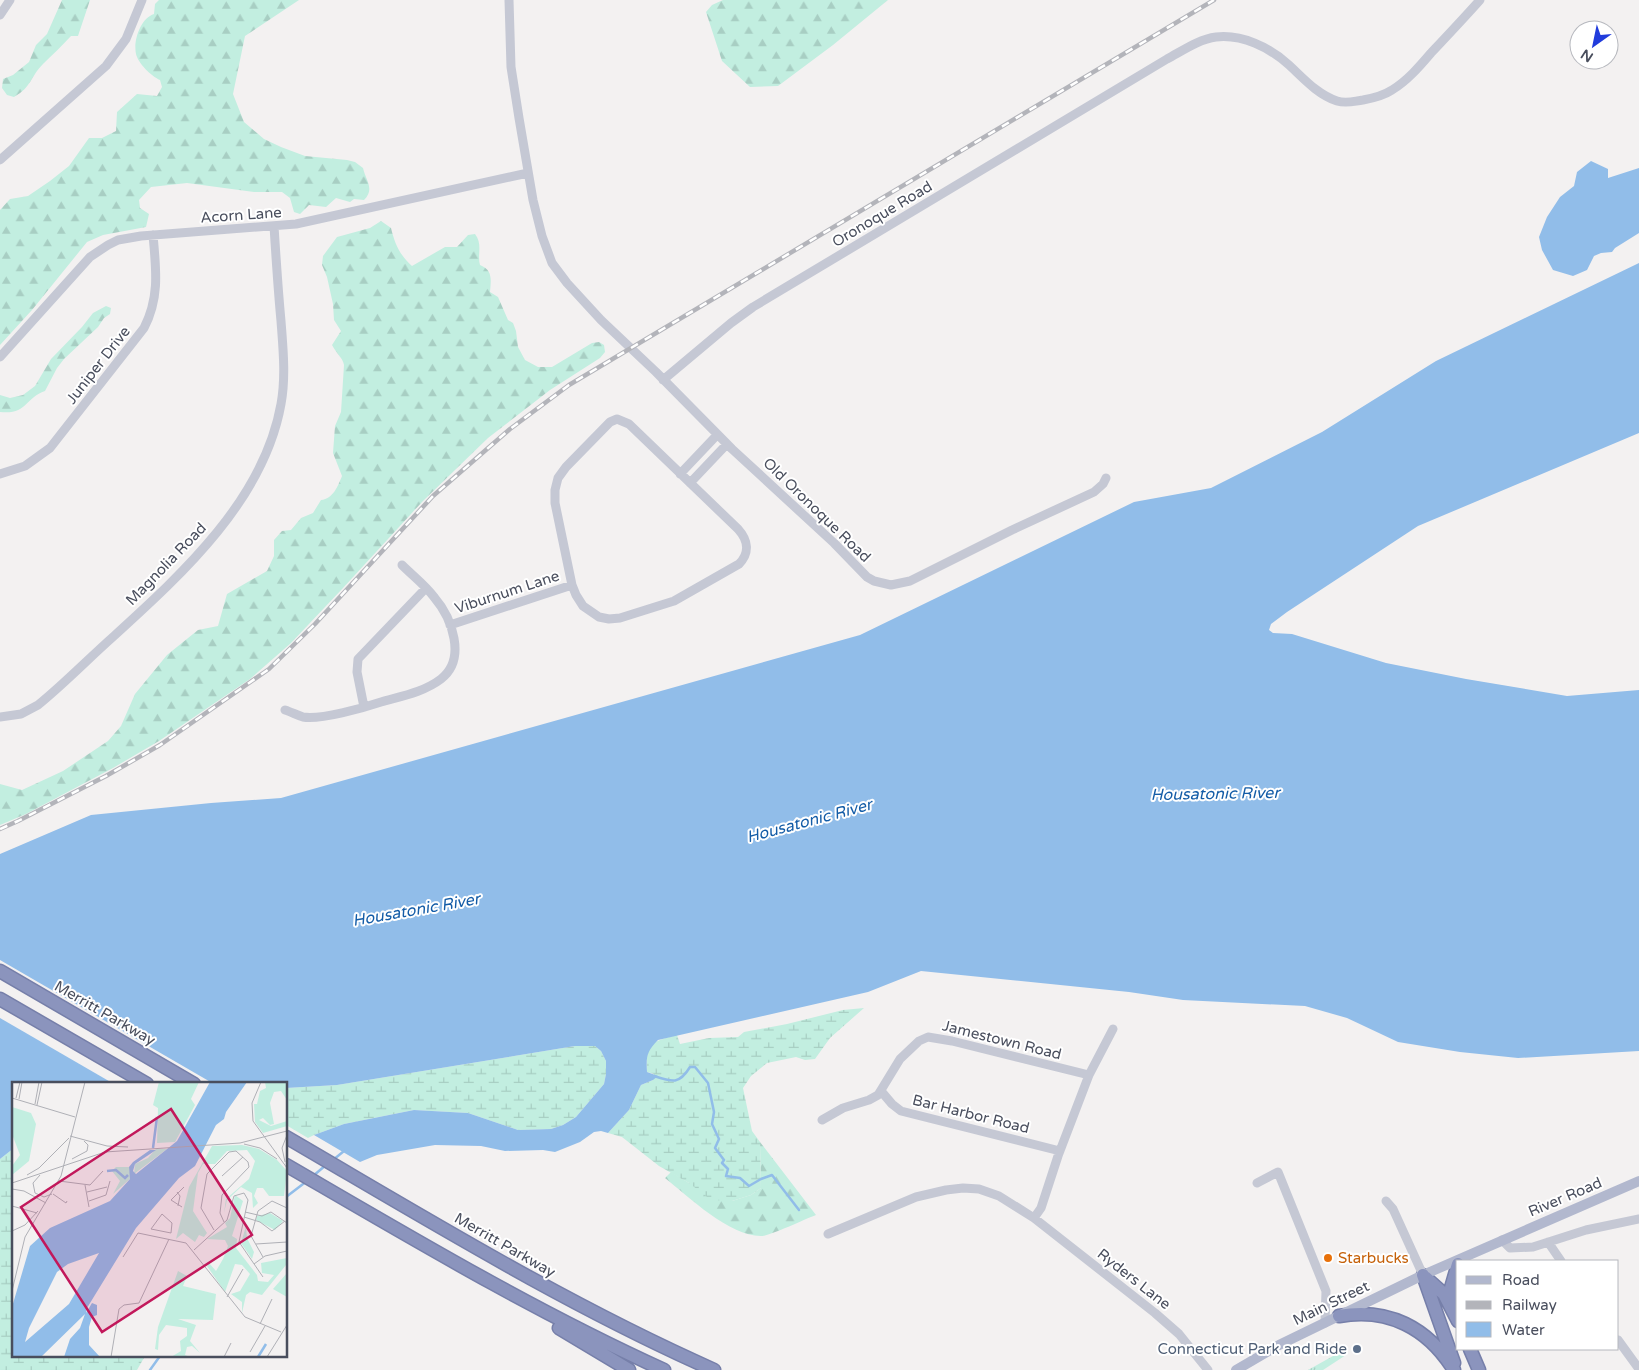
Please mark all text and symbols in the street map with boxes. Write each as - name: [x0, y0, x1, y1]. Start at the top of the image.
- north arrow: [1569, 20, 1619, 70]
- text: N: [1578, 45, 1597, 66]
- street label: Oronoque Road: [829, 177, 935, 251]
- street label: Acorn Lane: [200, 203, 282, 227]
- street label: Juniper Drive: [62, 323, 134, 407]
- street label: Old Oronoque Road: [759, 454, 875, 566]
- street label: Magnolia Road: [122, 519, 210, 609]
- street label: Viburnum Lane: [452, 567, 562, 617]
- water label: Housatonic River: [1150, 783, 1281, 805]
- water label: Housatonic River: [744, 794, 876, 847]
- water label: Housatonic River: [351, 889, 483, 931]
- street label: Merritt Parkway: [51, 977, 159, 1049]
- street label: Jamestown Road: [941, 1017, 1063, 1063]
- inset map: [12, 1082, 288, 1358]
- street label: Bar Harbor Road: [911, 1091, 1031, 1137]
- street label: River Road: [1526, 1173, 1604, 1221]
- street label: Merritt Parkway: [451, 1209, 559, 1281]
- street label: Ryders Lane: [1094, 1245, 1174, 1313]
- place label: Starbucks: [1338, 1249, 1409, 1267]
- marker: Starbucks: [1322, 1252, 1334, 1264]
- legend: [1456, 1260, 1619, 1350]
- text: Road: [1502, 1271, 1540, 1289]
- street label: Main Street: [1290, 1277, 1372, 1329]
- text: Railway: [1502, 1296, 1557, 1314]
- text: Water: [1502, 1321, 1545, 1339]
- place label: Connecticut Park and Ride: [1157, 1340, 1347, 1358]
- marker: Connecticut Park and Ride: [1351, 1343, 1363, 1355]

